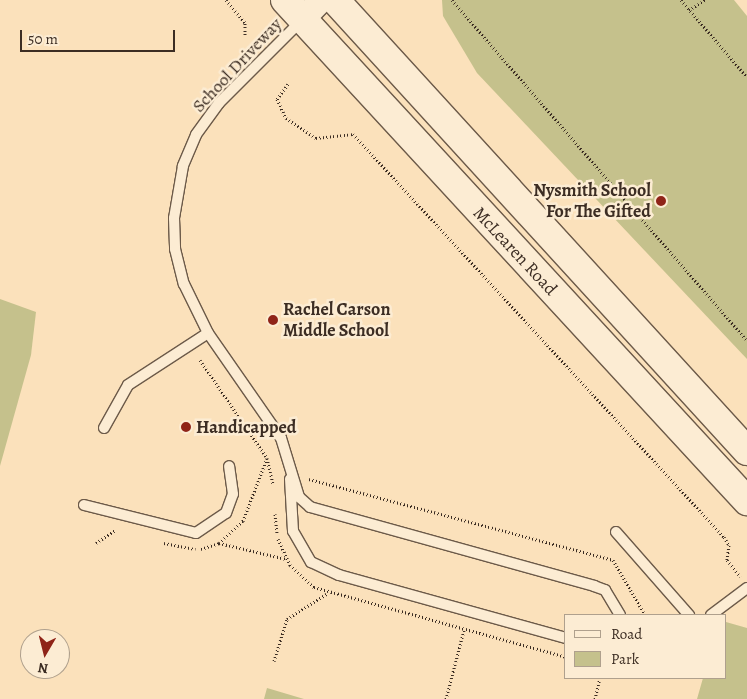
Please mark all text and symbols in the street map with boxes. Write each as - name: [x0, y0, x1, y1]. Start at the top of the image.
- street label: School Driveway: [188, 13, 286, 117]
- scale bar: [22, 20, 178, 52]
- text: 50 m: [28, 29, 58, 49]
- place label: Nysmith School For The Gifted: [533, 180, 651, 222]
- marker: Nysmith School For The Gifted: [655, 195, 667, 207]
- street label: McLearen Road: [468, 202, 562, 300]
- place label: Rachel Carson Middle School: [283, 299, 391, 342]
- marker: Rachel Carson Middle School: [267, 314, 279, 326]
- place label: Handicapped: [196, 416, 296, 438]
- marker: Handicapped: [180, 421, 192, 433]
- legend: [564, 614, 727, 679]
- text: Road: [611, 624, 642, 644]
- north arrow: [20, 629, 70, 679]
- text: Park: [611, 649, 639, 669]
- text: N: [37, 658, 49, 678]

